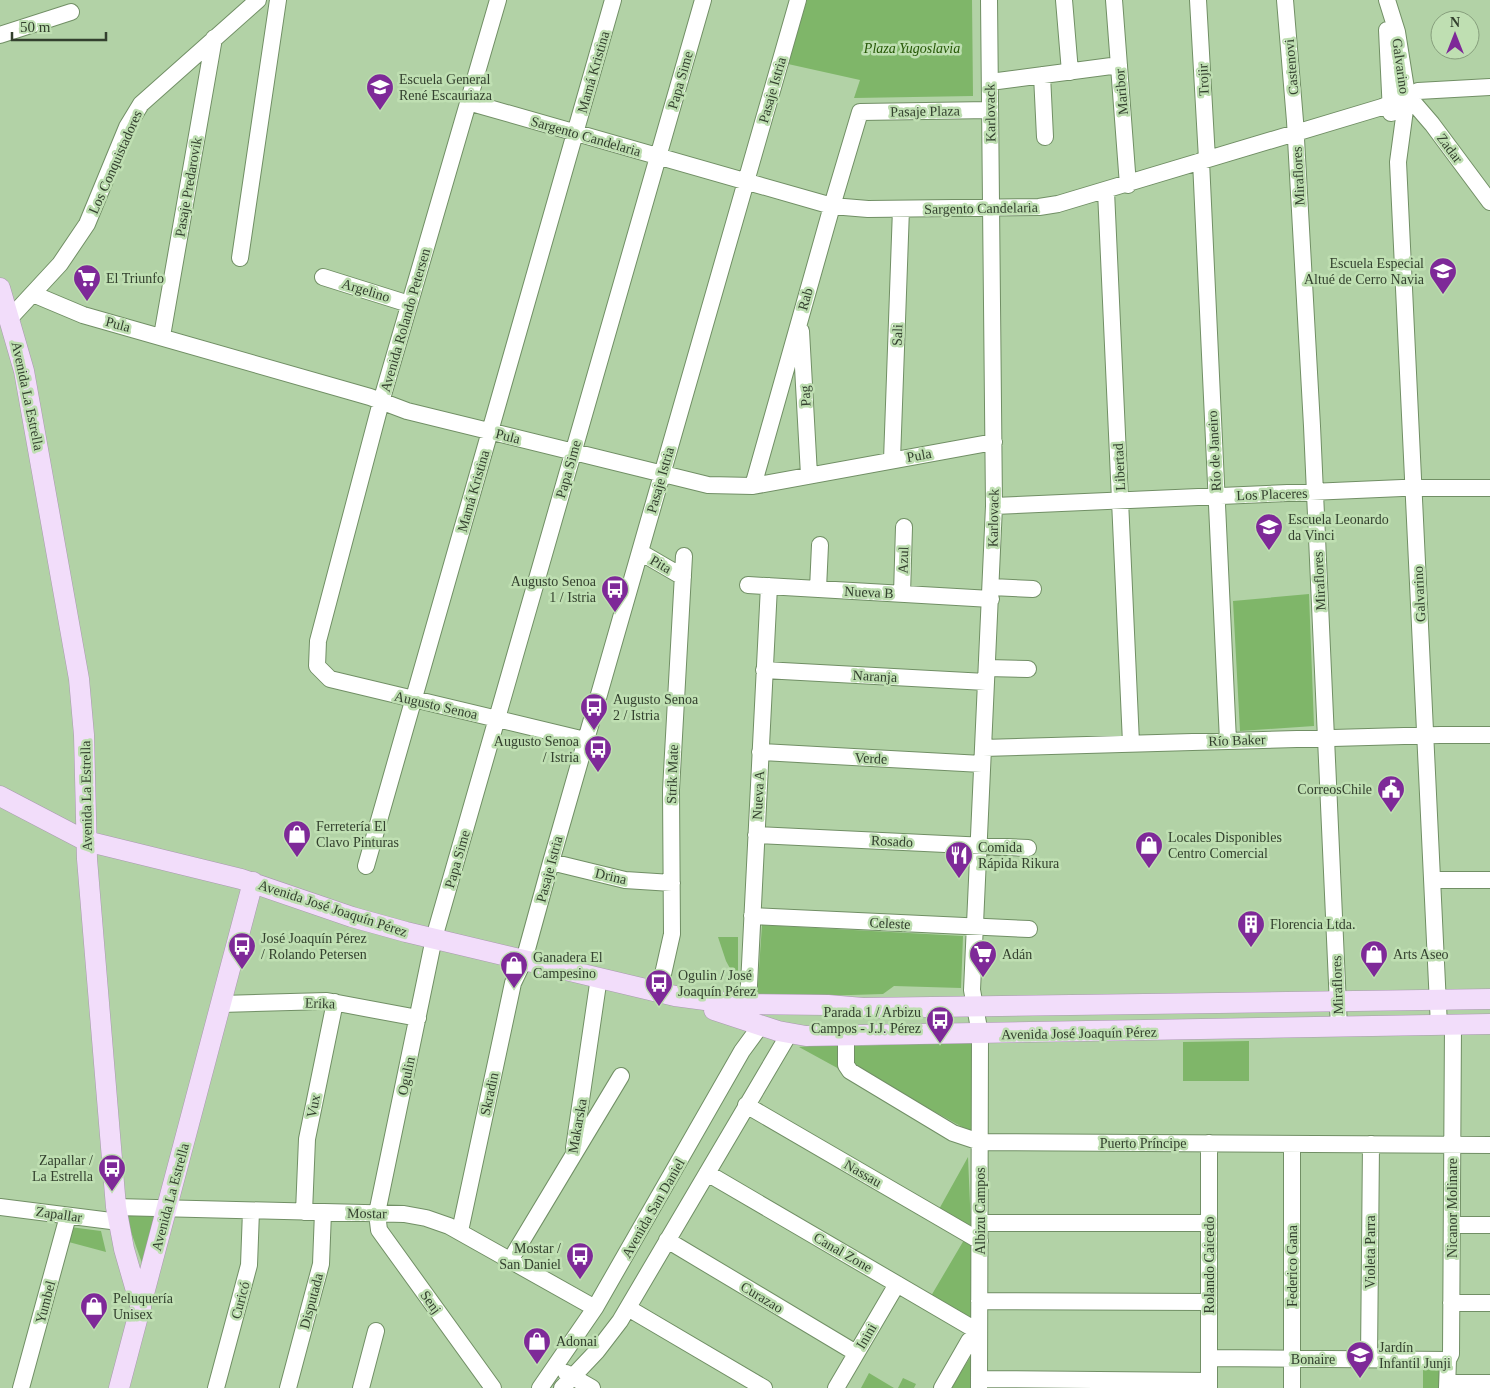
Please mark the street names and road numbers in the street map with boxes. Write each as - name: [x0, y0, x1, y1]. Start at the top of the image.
- street label: Mamá Kristina: [575, 29, 613, 115]
- street label: Galvarino: [1389, 37, 1412, 95]
- street label: Castenovi: [1282, 38, 1301, 96]
- street label: Papa Sime: [665, 49, 696, 111]
- street label: Pasaje Istria: [756, 55, 789, 125]
- street label: Trojir: [1195, 63, 1212, 96]
- street label: Maribor: [1112, 68, 1131, 115]
- street label: Karlovack: [982, 84, 999, 142]
- street label: Pasaje Plaza: [890, 103, 961, 120]
- street label: Los Conquistadores: [86, 108, 145, 216]
- street label: Sargento Candelaria: [529, 114, 643, 160]
- street label: Zadar: [1434, 131, 1466, 166]
- street label: Pasaje Predarovik: [172, 136, 205, 238]
- street label: Miraflores: [1289, 146, 1308, 206]
- street label: Sargento Candelaria: [924, 200, 1039, 217]
- street label: Avenida Rolando Petersen: [378, 247, 433, 393]
- street label: Argelino: [340, 276, 392, 305]
- street label: Rab: [795, 286, 816, 312]
- street label: Pula: [104, 314, 133, 335]
- street label: Sali: [890, 324, 905, 346]
- street label: Avenida La Estrella: [9, 340, 47, 453]
- street label: Pag: [797, 385, 814, 407]
- street label: Río de Janeiro: [1205, 410, 1224, 492]
- street label: Pula: [494, 426, 523, 447]
- street label: Papa Sime: [553, 438, 584, 500]
- street label: Libertad: [1111, 443, 1128, 491]
- street label: Pasaje Istria: [644, 445, 677, 515]
- street label: Pula: [906, 446, 933, 465]
- street label: Mamá Kristina: [455, 448, 493, 534]
- street label: Los Placeres: [1236, 486, 1308, 503]
- street label: Karlovack: [985, 489, 1002, 547]
- street label: Azul: [896, 546, 911, 574]
- street label: Miraflores: [1310, 551, 1329, 611]
- street label: Pita: [648, 552, 675, 577]
- street label: Galvarino: [1411, 566, 1428, 622]
- street label: Nueva B: [844, 584, 894, 601]
- street label: Naranja: [852, 668, 898, 685]
- street label: Augusto Senoa: [393, 689, 480, 723]
- street label: Río Baker: [1208, 732, 1266, 749]
- street label: Avenida La Estrella: [78, 740, 95, 852]
- street label: Strik Mate: [664, 744, 681, 804]
- street label: Verde: [854, 750, 888, 767]
- street label: Nueva A: [750, 769, 767, 820]
- street label: Papa Sime: [442, 828, 473, 890]
- street label: Rosado: [871, 833, 913, 850]
- street label: Pasaje Istria: [533, 834, 566, 904]
- street label: Drina: [594, 866, 629, 888]
- street label: Avenida José Joaquín Pérez: [257, 877, 409, 940]
- street label: Celeste: [869, 915, 911, 932]
- street label: Miraflores: [1329, 955, 1346, 1015]
- street label: Erika: [305, 995, 336, 1012]
- street label: Avenida José Joaquín Pérez: [1001, 1025, 1157, 1042]
- street label: Ogulin: [395, 1056, 418, 1097]
- street label: Skradin: [478, 1071, 501, 1117]
- street label: Vux: [304, 1093, 323, 1119]
- street label: Makarska: [565, 1097, 590, 1155]
- street label: Puerto Príncipe: [1100, 1136, 1186, 1151]
- street label: Avenida La Estrella: [149, 1141, 192, 1253]
- street label: Avenida San Daniel: [619, 1156, 688, 1260]
- street label: Nassau: [841, 1157, 884, 1190]
- street label: Nicanor Molinare: [1445, 1158, 1460, 1258]
- street label: Albizu Campos: [973, 1167, 988, 1255]
- street label: Zapallar: [35, 1204, 83, 1225]
- street label: Mostar: [347, 1206, 387, 1221]
- street label: Violeta Parra: [1363, 1215, 1378, 1289]
- street label: Rolando Caicedo: [1202, 1217, 1217, 1313]
- street label: Federico Gana: [1285, 1224, 1300, 1307]
- street label: Canal Zone: [811, 1230, 875, 1275]
- street label: Disputada: [297, 1271, 326, 1330]
- street label: Yumbel: [33, 1279, 58, 1325]
- street label: Curazao: [738, 1279, 786, 1316]
- street label: Curicó: [228, 1280, 253, 1320]
- street label: Senj: [417, 1288, 444, 1317]
- street label: Inini: [853, 1321, 880, 1351]
- street label: Bonaire: [1291, 1352, 1335, 1367]

